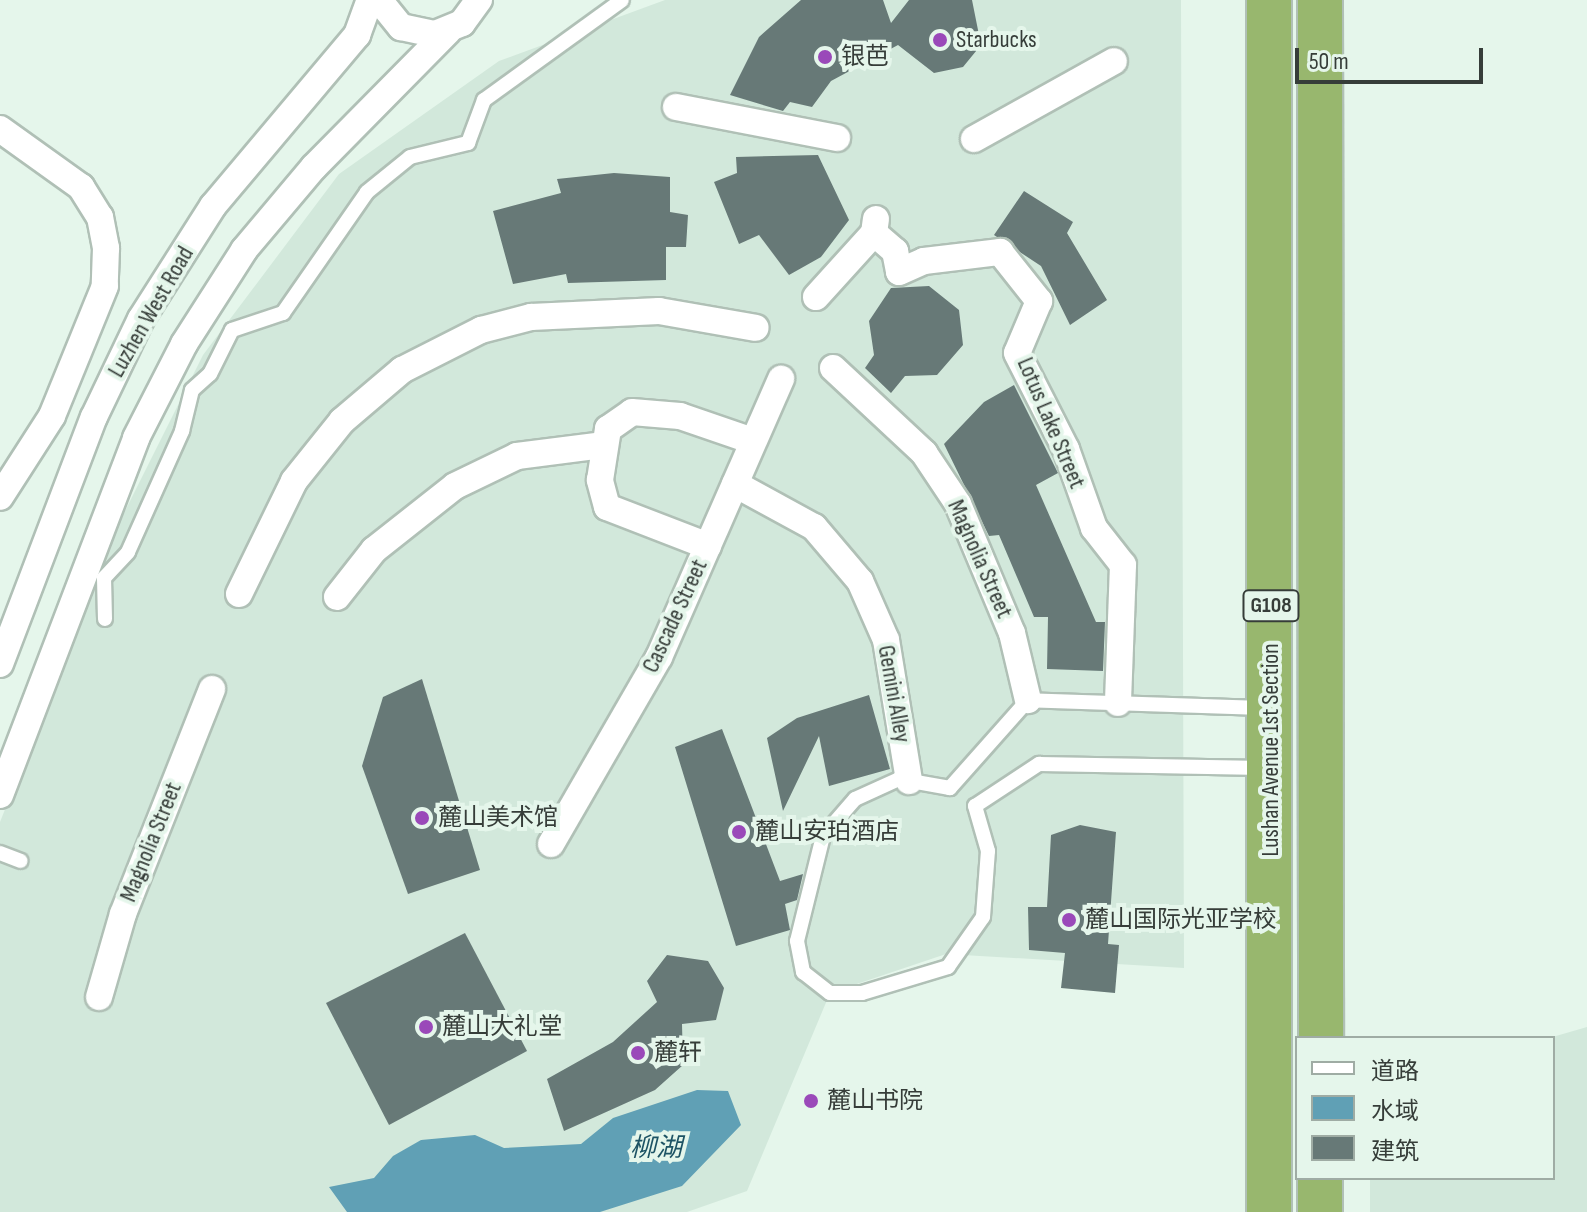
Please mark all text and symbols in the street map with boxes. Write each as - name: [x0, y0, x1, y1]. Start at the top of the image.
- place label: Starbucks: [956, 26, 1037, 54]
- marker: Starbucks: [931, 31, 949, 49]
- scale bar: [1299, 32, 1487, 82]
- place label: 银芭: [841, 43, 889, 71]
- text: 50 m: [1309, 47, 1349, 76]
- marker: 银芭: [816, 48, 834, 66]
- street label: Luzhen West Road: [102, 242, 200, 382]
- street label: Lotus Lake Street: [1011, 353, 1091, 493]
- street label: Magnolia Street: [941, 495, 1019, 623]
- street label: Cascade Street: [636, 555, 714, 677]
- road number: G108: [1241, 588, 1301, 624]
- street label: Gemini Alley: [871, 643, 917, 745]
- street label: Lushan Avenue 1st Section: [1257, 643, 1285, 857]
- street label: Magnolia Street: [114, 778, 188, 906]
- place label: 麓山美术馆: [438, 804, 558, 832]
- marker: 麓山美术馆: [413, 809, 431, 827]
- place label: 麓山安珀酒店: [755, 818, 899, 846]
- marker: 麓山安珀酒店: [730, 823, 748, 841]
- place label: 麓山国际光亚学校: [1085, 906, 1277, 934]
- marker: 麓山国际光亚学校: [1060, 911, 1078, 929]
- place label: 麓山大礼堂: [442, 1013, 562, 1041]
- marker: 麓山大礼堂: [417, 1018, 435, 1036]
- legend: [1295, 1036, 1555, 1180]
- place label: 麓轩: [654, 1039, 702, 1067]
- marker: 麓轩: [629, 1044, 647, 1062]
- text: 道路: [1371, 1057, 1419, 1086]
- place label: 麓山书院: [827, 1087, 923, 1115]
- marker: 麓山书院: [802, 1092, 820, 1110]
- text: 水域: [1371, 1097, 1419, 1126]
- water label: 柳湖: [630, 1133, 682, 1165]
- text: 建筑: [1371, 1137, 1419, 1166]

